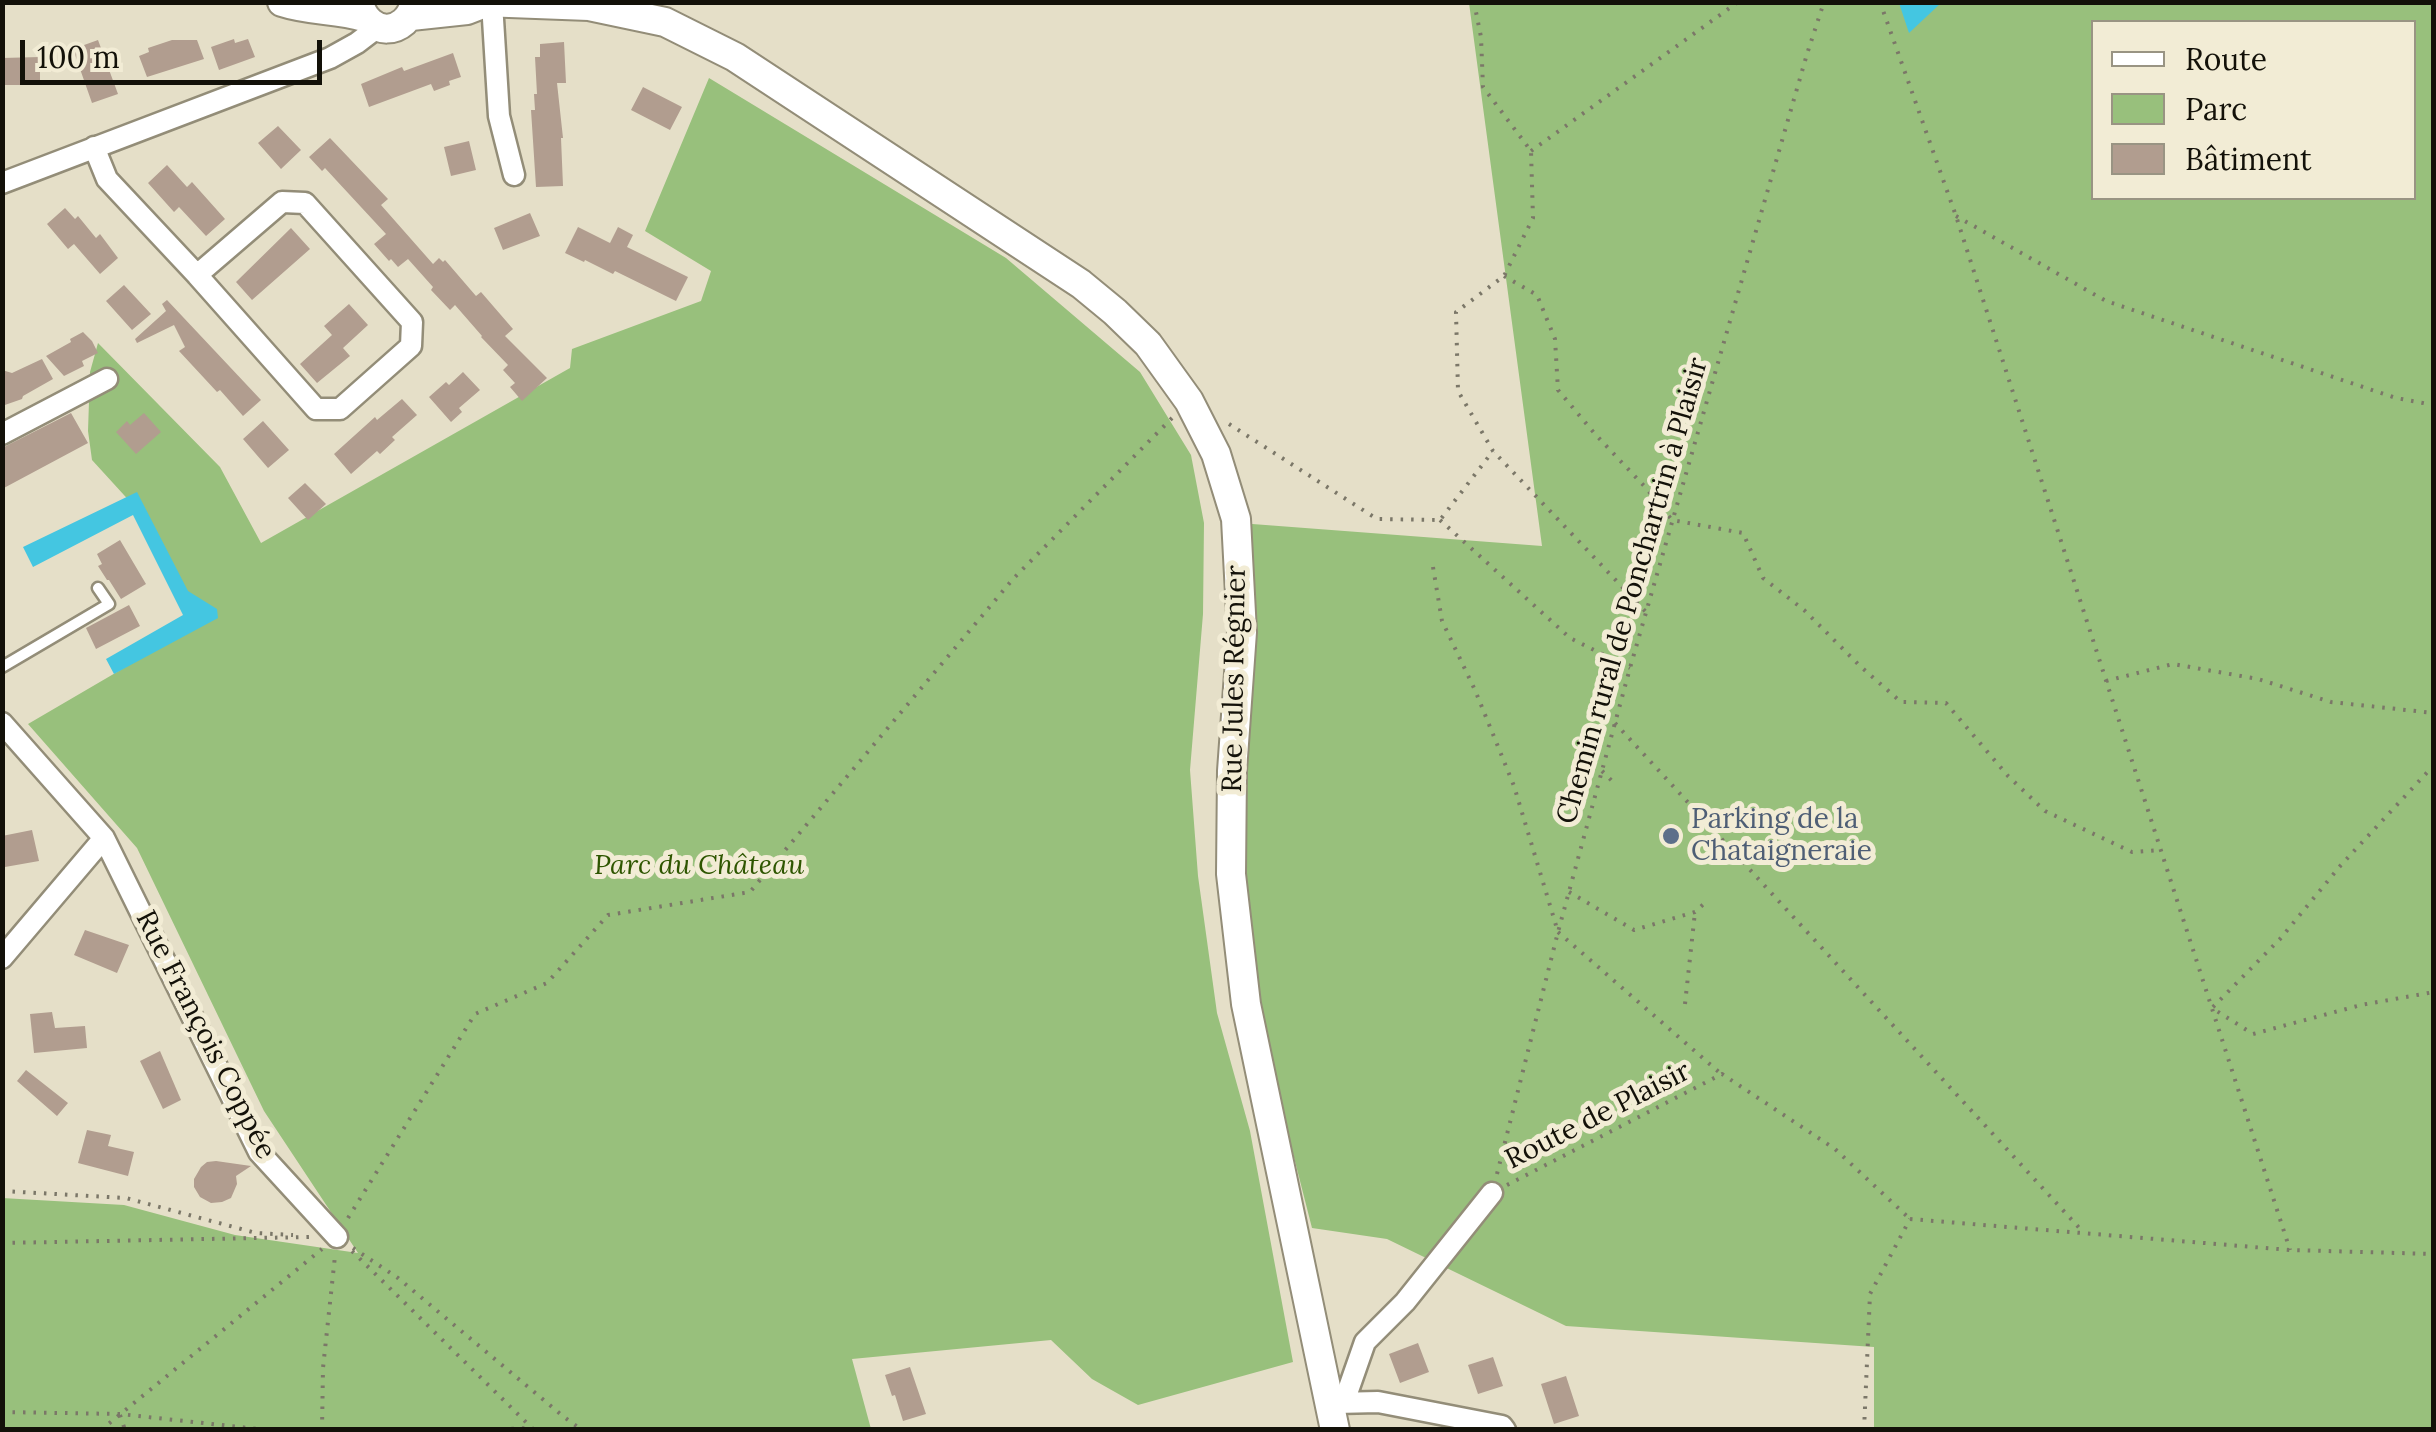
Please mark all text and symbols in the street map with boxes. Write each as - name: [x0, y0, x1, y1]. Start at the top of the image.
- scale bar: [25, 20, 328, 82]
- legend: [2091, 20, 2416, 200]
- text: 100 m: [37, 38, 120, 76]
- text: Route: [2185, 40, 2267, 78]
- text: Parc: [2185, 90, 2247, 128]
- text: Bâtiment: [2185, 140, 2312, 178]
- street label: Chemin rural de Ponchartrin à Plaisir: [1550, 354, 1716, 828]
- street label: Rue Jules Régnier: [1216, 565, 1254, 793]
- place label: Parking de la Chataigneraie: [1691, 803, 1872, 869]
- marker: Parking de la Chataigneraie: [1660, 825, 1682, 847]
- park label: Parc du Château: [594, 849, 804, 883]
- street label: Rue François Coppée: [128, 905, 282, 1165]
- street label: Route de Plaisir: [1500, 1055, 1696, 1177]

